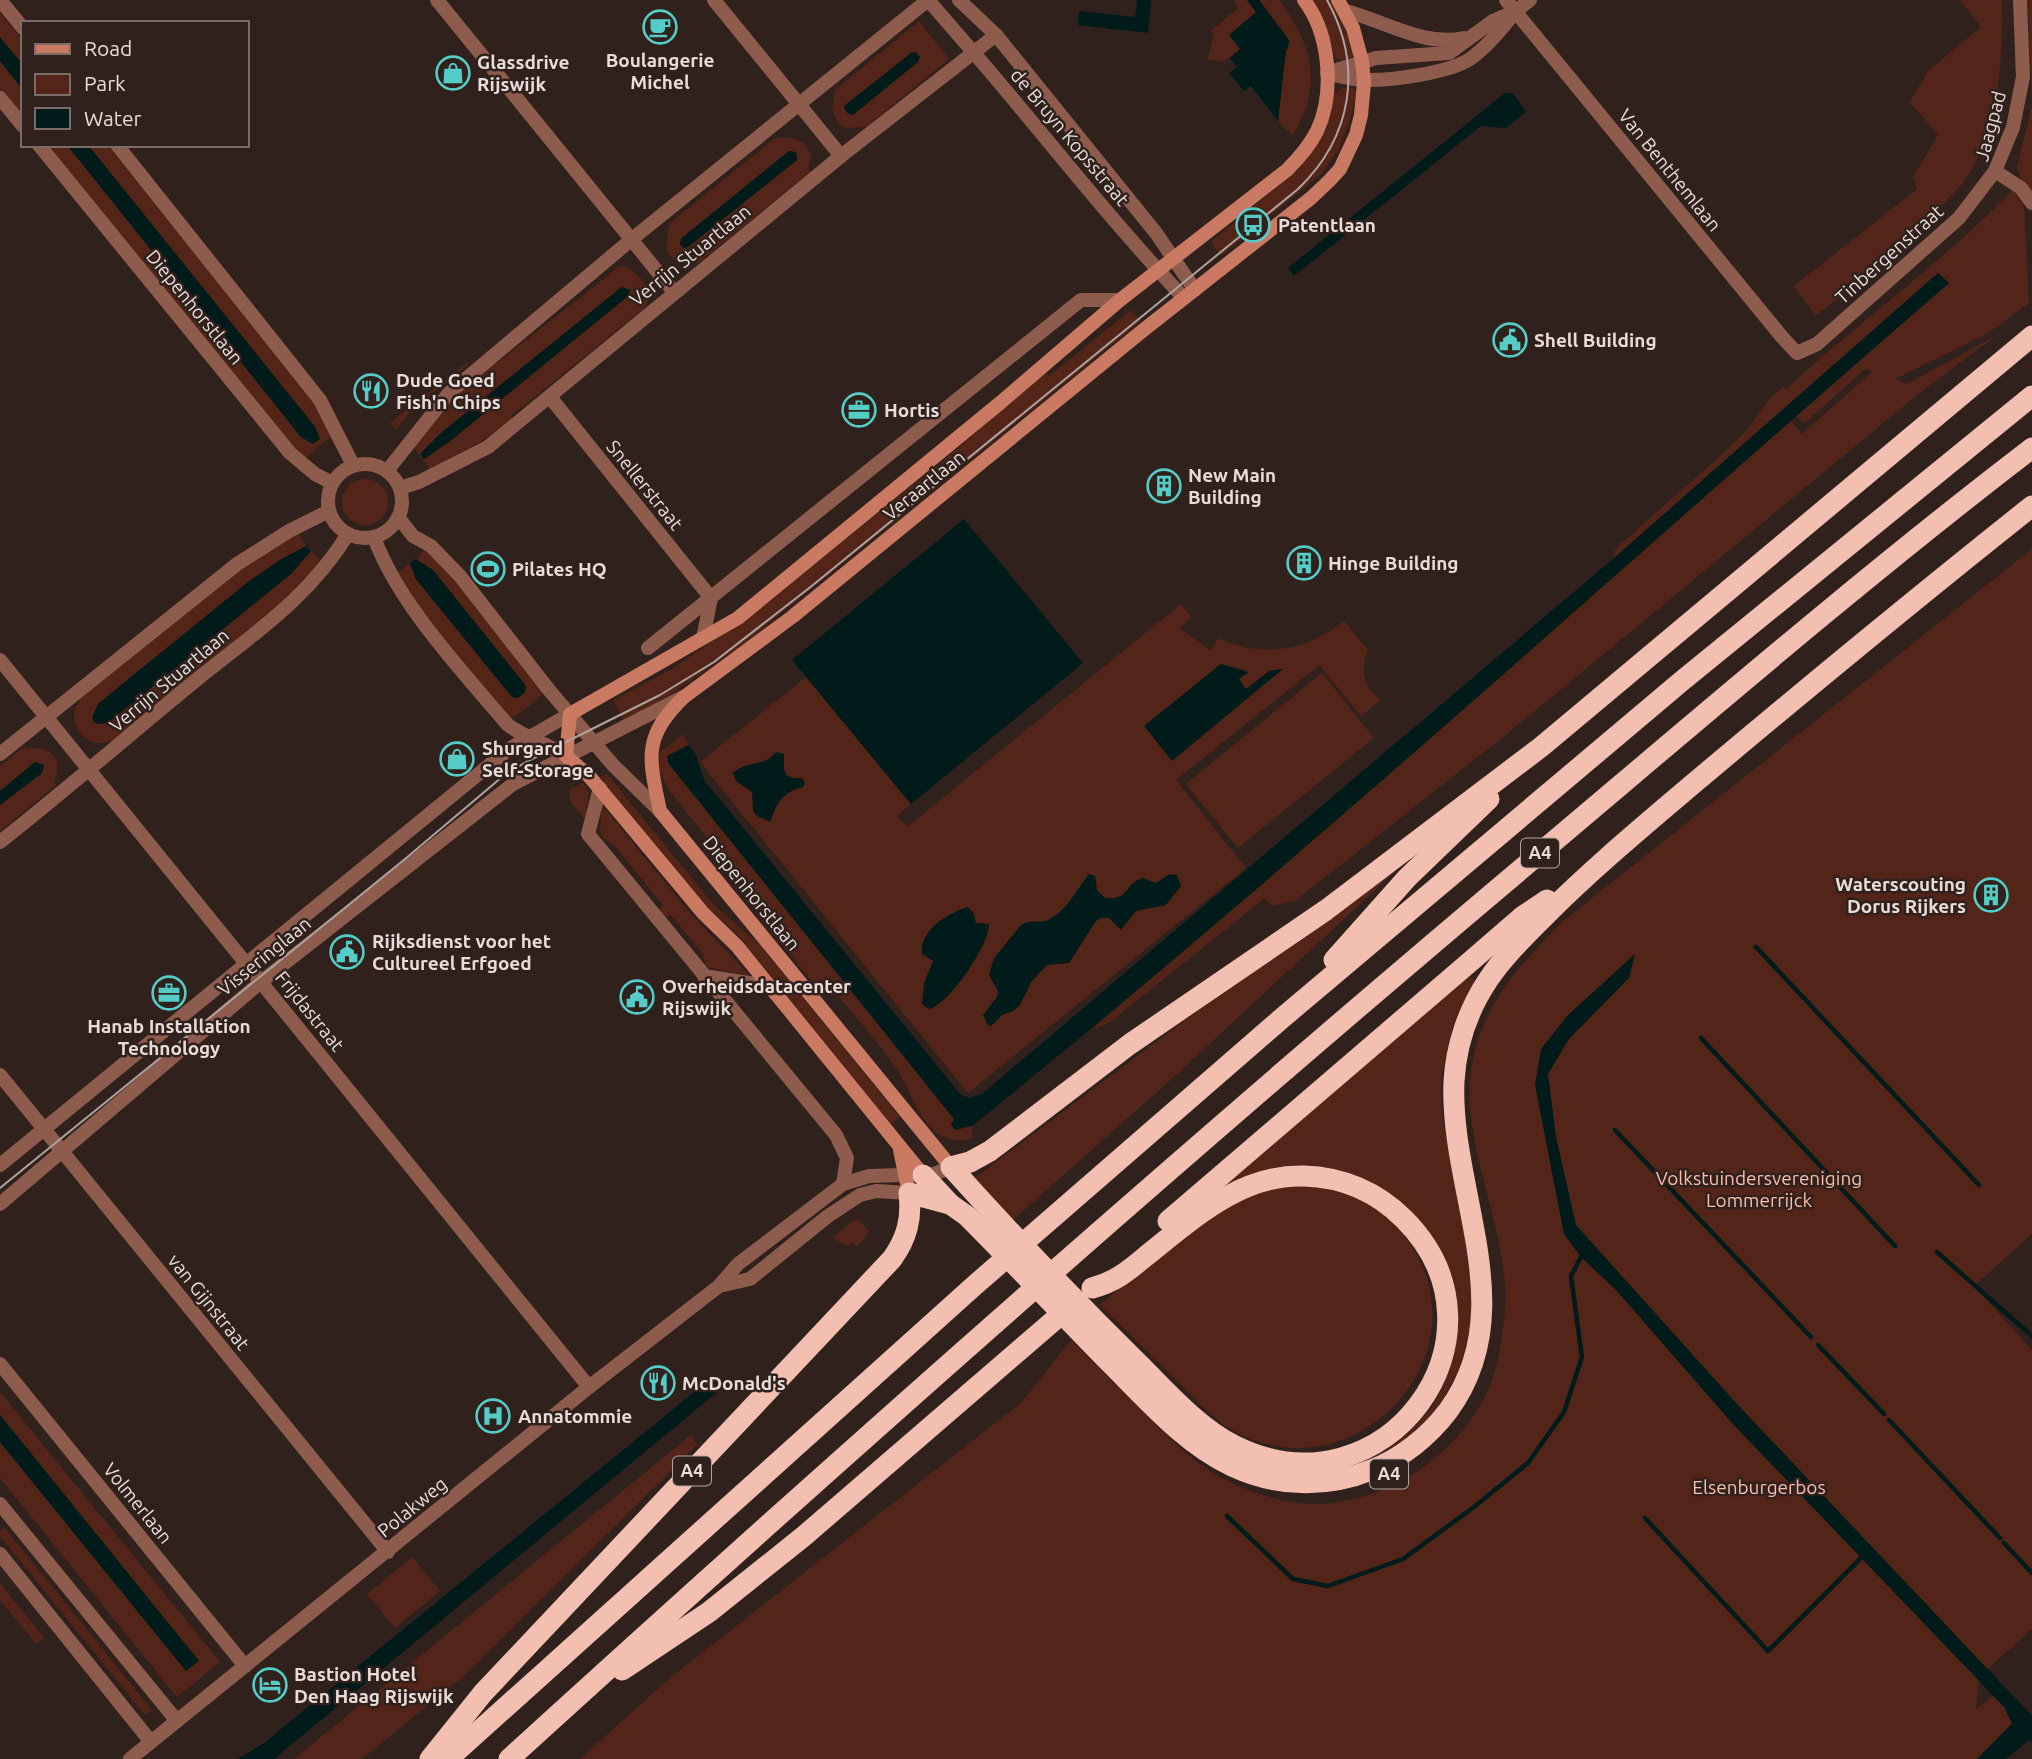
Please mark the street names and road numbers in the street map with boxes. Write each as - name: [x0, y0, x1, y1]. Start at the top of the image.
- street label: de Bruyn Kopsstraat: [1006, 64, 1134, 210]
- street label: Jaagpad: [1970, 88, 2010, 164]
- street label: Van Benthemlaan: [1614, 105, 1726, 235]
- street label: Verrijn Stuartlaan: [625, 200, 755, 310]
- street label: Tinbergenstraat: [1831, 200, 1948, 308]
- street label: Diepenhorstlaan: [142, 245, 248, 369]
- street label: Snellerstraat: [602, 436, 688, 535]
- street label: Veraartlaan: [879, 445, 969, 525]
- street label: Verrijn Stuartlaan: [105, 624, 233, 736]
- street label: Diepenhorstlaan: [699, 831, 805, 955]
- road number: A4: [1521, 838, 1559, 868]
- street label: Visseringlaan: [213, 912, 315, 1000]
- street label: Frijdastraat: [271, 966, 349, 1056]
- street label: van Gijnstraat: [164, 1250, 255, 1355]
- road number: A4: [673, 1456, 711, 1486]
- street label: Volmerlaan: [99, 1458, 177, 1548]
- road number: A4: [1370, 1460, 1408, 1489]
- street label: Polakweg: [373, 1472, 451, 1542]

